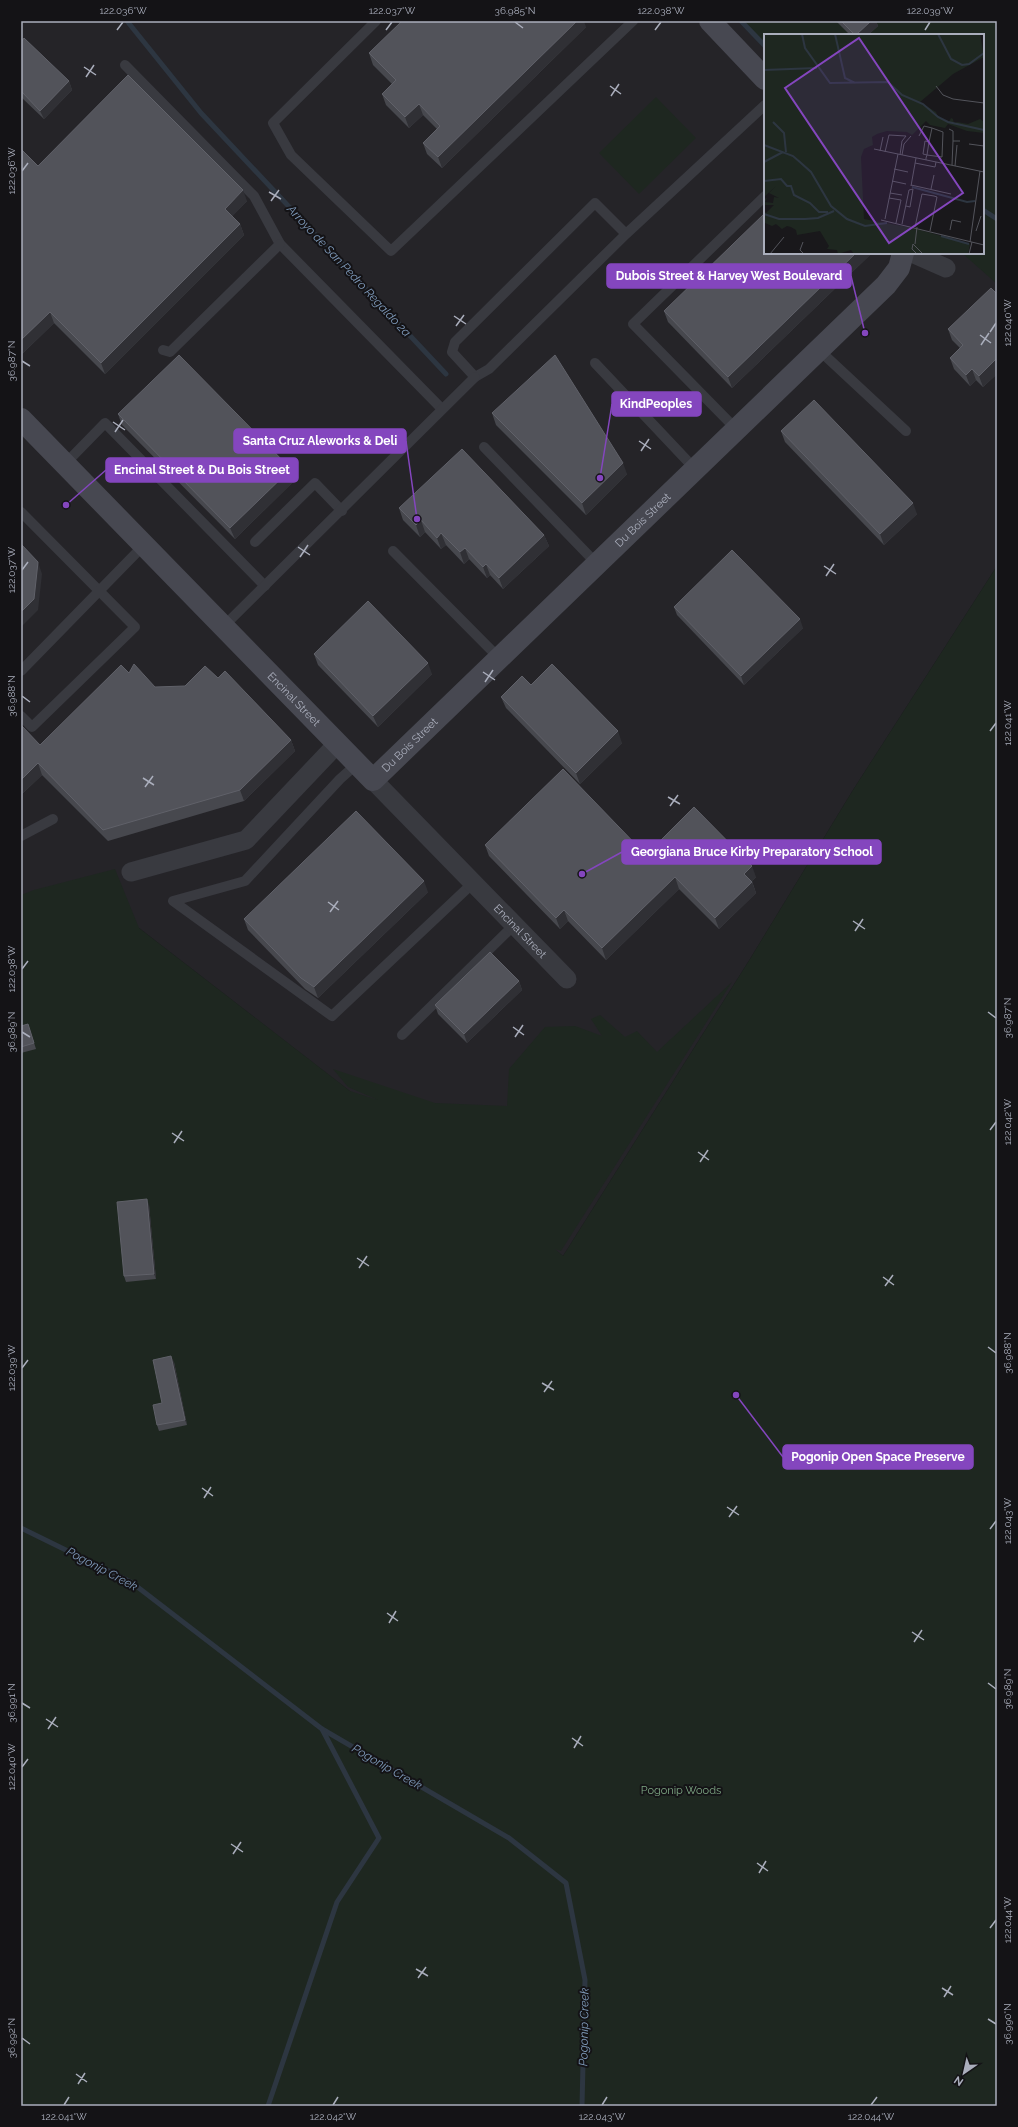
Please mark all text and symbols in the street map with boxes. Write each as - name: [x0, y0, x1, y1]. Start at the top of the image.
- text: 122.036°W: [99, 5, 147, 16]
- text: 122.037°W: [369, 5, 416, 16]
- text: 36.985°N: [495, 5, 535, 16]
- text: 122.038°W: [637, 5, 685, 16]
- text: 122.039°W: [907, 5, 954, 16]
- inset map: [764, 34, 984, 254]
- text: 122.036°W: [6, 147, 17, 195]
- water label: Arroyo de San Pedro Regaldo 2a: [284, 202, 414, 340]
- callout: Dubois Street & Harvey West Boulevard: [607, 264, 851, 288]
- text: Dubois Street & Harvey West Boulevard: [616, 269, 843, 283]
- text: 122.040°W: [1002, 299, 1013, 347]
- text: 36.987°N: [6, 341, 17, 381]
- callout: KindPeoples: [612, 392, 701, 416]
- text: KindPeoples: [620, 397, 692, 411]
- callout: Santa Cruz Aleworks & Deli: [234, 429, 406, 453]
- text: Santa Cruz Aleworks & Deli: [243, 434, 397, 448]
- callout: Encinal Street & Du Bois Street: [106, 458, 298, 482]
- text: Encinal Street & Du Bois Street: [114, 463, 290, 477]
- street label: Du Bois Street: [612, 490, 673, 549]
- text: 122.037°W: [6, 546, 17, 593]
- street label: Encinal Street: [265, 669, 323, 729]
- text: 36.988°N: [6, 675, 17, 717]
- text: 122.041°W: [1002, 700, 1013, 746]
- street label: Du Bois Street: [379, 715, 440, 774]
- callout: Georgiana Bruce Kirby Preparatory School: [622, 840, 881, 864]
- text: Georgiana Bruce Kirby Preparatory School: [631, 845, 873, 859]
- street label: Encinal Street: [491, 901, 550, 961]
- text: 122.038°W: [6, 945, 17, 993]
- text: 36.987°N: [1002, 998, 1013, 1038]
- text: 36.989°N: [6, 1012, 17, 1052]
- text: 122.042°W: [1002, 1098, 1013, 1145]
- text: 36.988°N: [1002, 1332, 1013, 1374]
- text: 122.039°W: [6, 1344, 17, 1391]
- callout: Pogonip Open Space Preserve: [783, 1445, 973, 1469]
- text: Pogonip Open Space Preserve: [791, 1450, 965, 1464]
- text: 122.043°W: [1002, 1497, 1013, 1544]
- water label: Pogonip Creek: [64, 1544, 140, 1594]
- text: 36.989°N: [1002, 1669, 1013, 1709]
- text: 36.991°N: [6, 1683, 17, 1723]
- water label: Pogonip Creek: [350, 1741, 425, 1793]
- text: 122.040°W: [6, 1743, 17, 1791]
- park label: Pogonip Woods: [641, 1784, 721, 1797]
- text: 122.044°W: [1002, 1896, 1013, 1943]
- water label: Pogonip Creek: [576, 1987, 592, 2066]
- text: 36.990°N: [1002, 2003, 1013, 2045]
- text: 36.992°N: [6, 2018, 17, 2058]
- north arrow: [944, 2053, 984, 2093]
- text: N: [952, 2073, 966, 2089]
- text: 122.041°W: [41, 2111, 87, 2122]
- text: 122.042°W: [310, 2111, 357, 2122]
- text: 122.043°W: [579, 2111, 626, 2122]
- text: 122.044°W: [848, 2111, 895, 2122]

